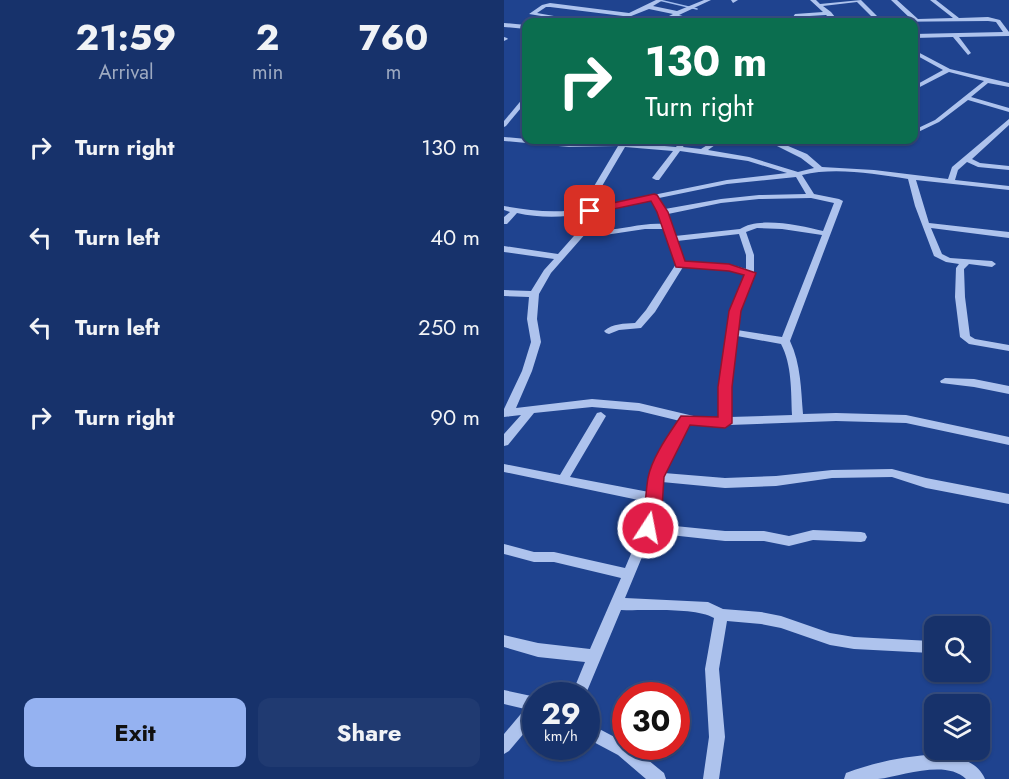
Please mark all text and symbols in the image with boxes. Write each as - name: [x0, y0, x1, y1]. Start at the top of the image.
- text: 21:59: [76, 11, 176, 63]
- text: 2: [256, 11, 279, 63]
- text: 760: [359, 11, 428, 63]
- text: 130 m: [645, 31, 767, 92]
- icon: right: [546, 42, 624, 120]
- text: Arrival: [98, 58, 154, 87]
- text: min: [252, 58, 283, 87]
- text: m: [386, 58, 401, 87]
- text: Turn right: [645, 87, 753, 126]
- icon: right: [24, 131, 57, 164]
- text: Turn right: [75, 131, 175, 163]
- text: 130 m: [421, 131, 480, 163]
- pin: [564, 185, 615, 236]
- icon: arrive: [573, 194, 606, 227]
- icon: left: [24, 221, 57, 254]
- text: Turn left: [75, 221, 160, 253]
- text: 40 m: [430, 221, 480, 253]
- icon: left: [24, 311, 57, 344]
- text: Turn left: [75, 311, 160, 343]
- text: 250 m: [418, 311, 480, 343]
- icon: right: [24, 401, 57, 434]
- text: Turn right: [75, 401, 175, 433]
- text: 90 m: [430, 401, 480, 433]
- position arrow: [616, 496, 680, 560]
- map controls: [924, 616, 990, 760]
- button: search: [924, 616, 990, 682]
- speed limit sign: 30: [612, 682, 690, 760]
- text: 29: [541, 692, 581, 735]
- button: layers: [924, 694, 990, 760]
- button: Exit: [24, 698, 246, 767]
- button: Share: [258, 698, 480, 767]
- text: km/h: [544, 725, 578, 747]

